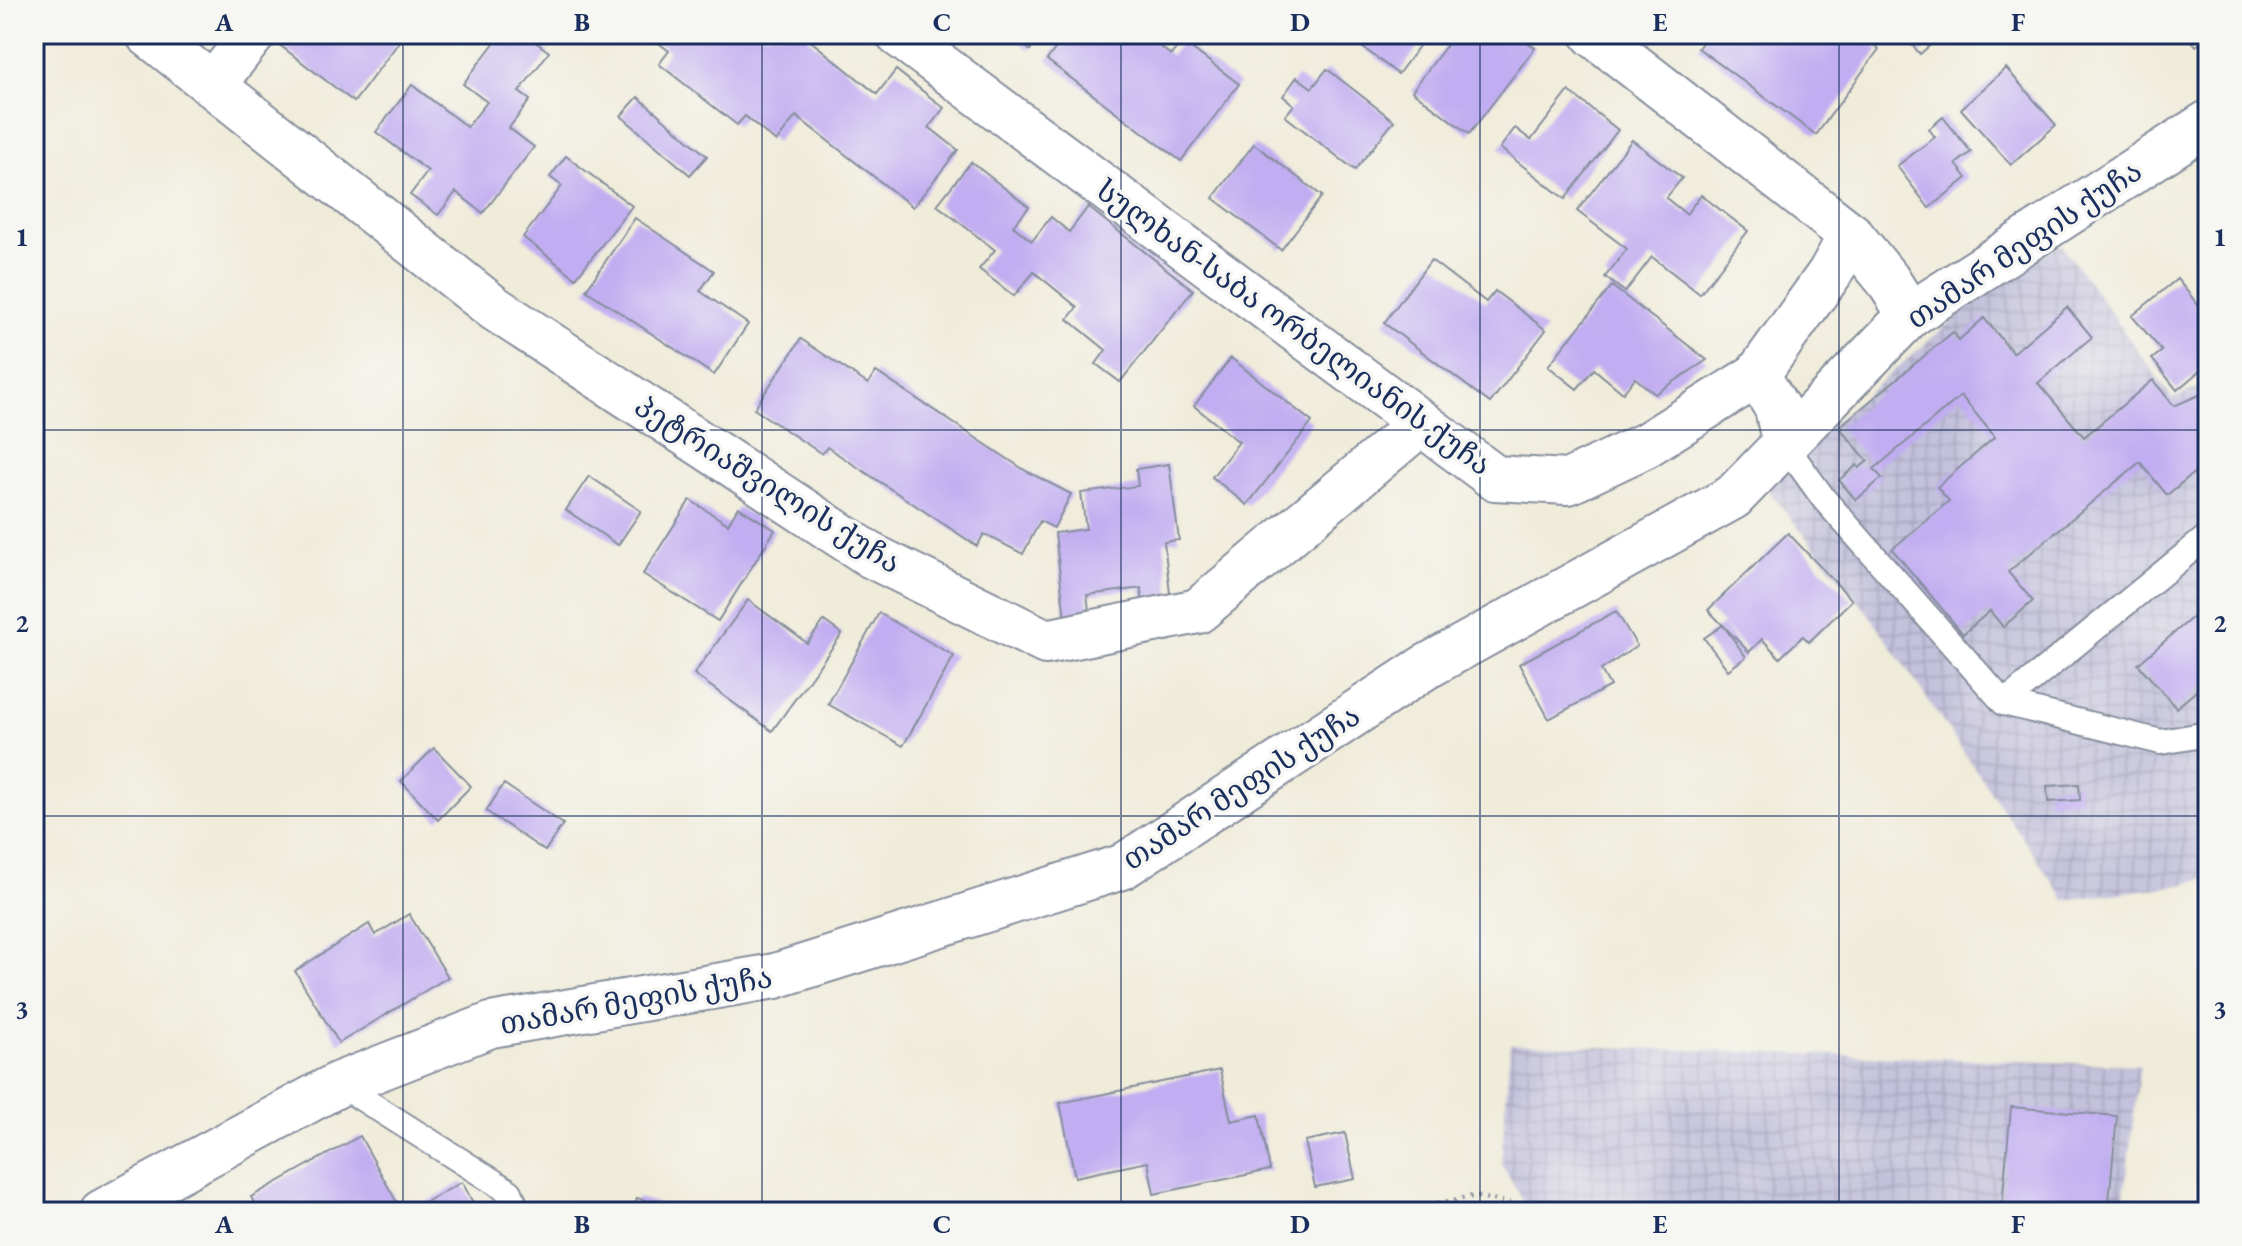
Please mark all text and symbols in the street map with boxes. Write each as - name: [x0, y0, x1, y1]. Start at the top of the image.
- text: A: [214, 5, 234, 39]
- text: B: [574, 5, 590, 39]
- text: C: [933, 5, 951, 39]
- text: D: [1290, 5, 1310, 39]
- text: E: [1653, 5, 1668, 39]
- text: F: [2011, 5, 2025, 39]
- street label: თამარ მეფის ქუჩა: [1899, 151, 2149, 337]
- street label: სულხან-საბა ორბელიანის ქუჩა: [1089, 170, 1499, 484]
- text: 1: [15, 220, 29, 254]
- text: 1: [2213, 220, 2227, 254]
- street label: პეტრიაშვილის ქუჩა: [628, 386, 908, 582]
- text: 2: [15, 606, 29, 640]
- text: 2: [2213, 606, 2227, 640]
- street label: თამარ მეფის ქუჩა: [1115, 696, 1367, 878]
- street label: თამარ მეფის ქუჩა: [497, 957, 775, 1043]
- text: 3: [15, 992, 29, 1026]
- text: 3: [2213, 992, 2227, 1026]
- text: A: [214, 1207, 234, 1241]
- text: B: [574, 1207, 590, 1241]
- text: C: [933, 1207, 951, 1241]
- text: D: [1290, 1207, 1310, 1241]
- text: E: [1653, 1207, 1668, 1241]
- text: F: [2011, 1207, 2025, 1241]

